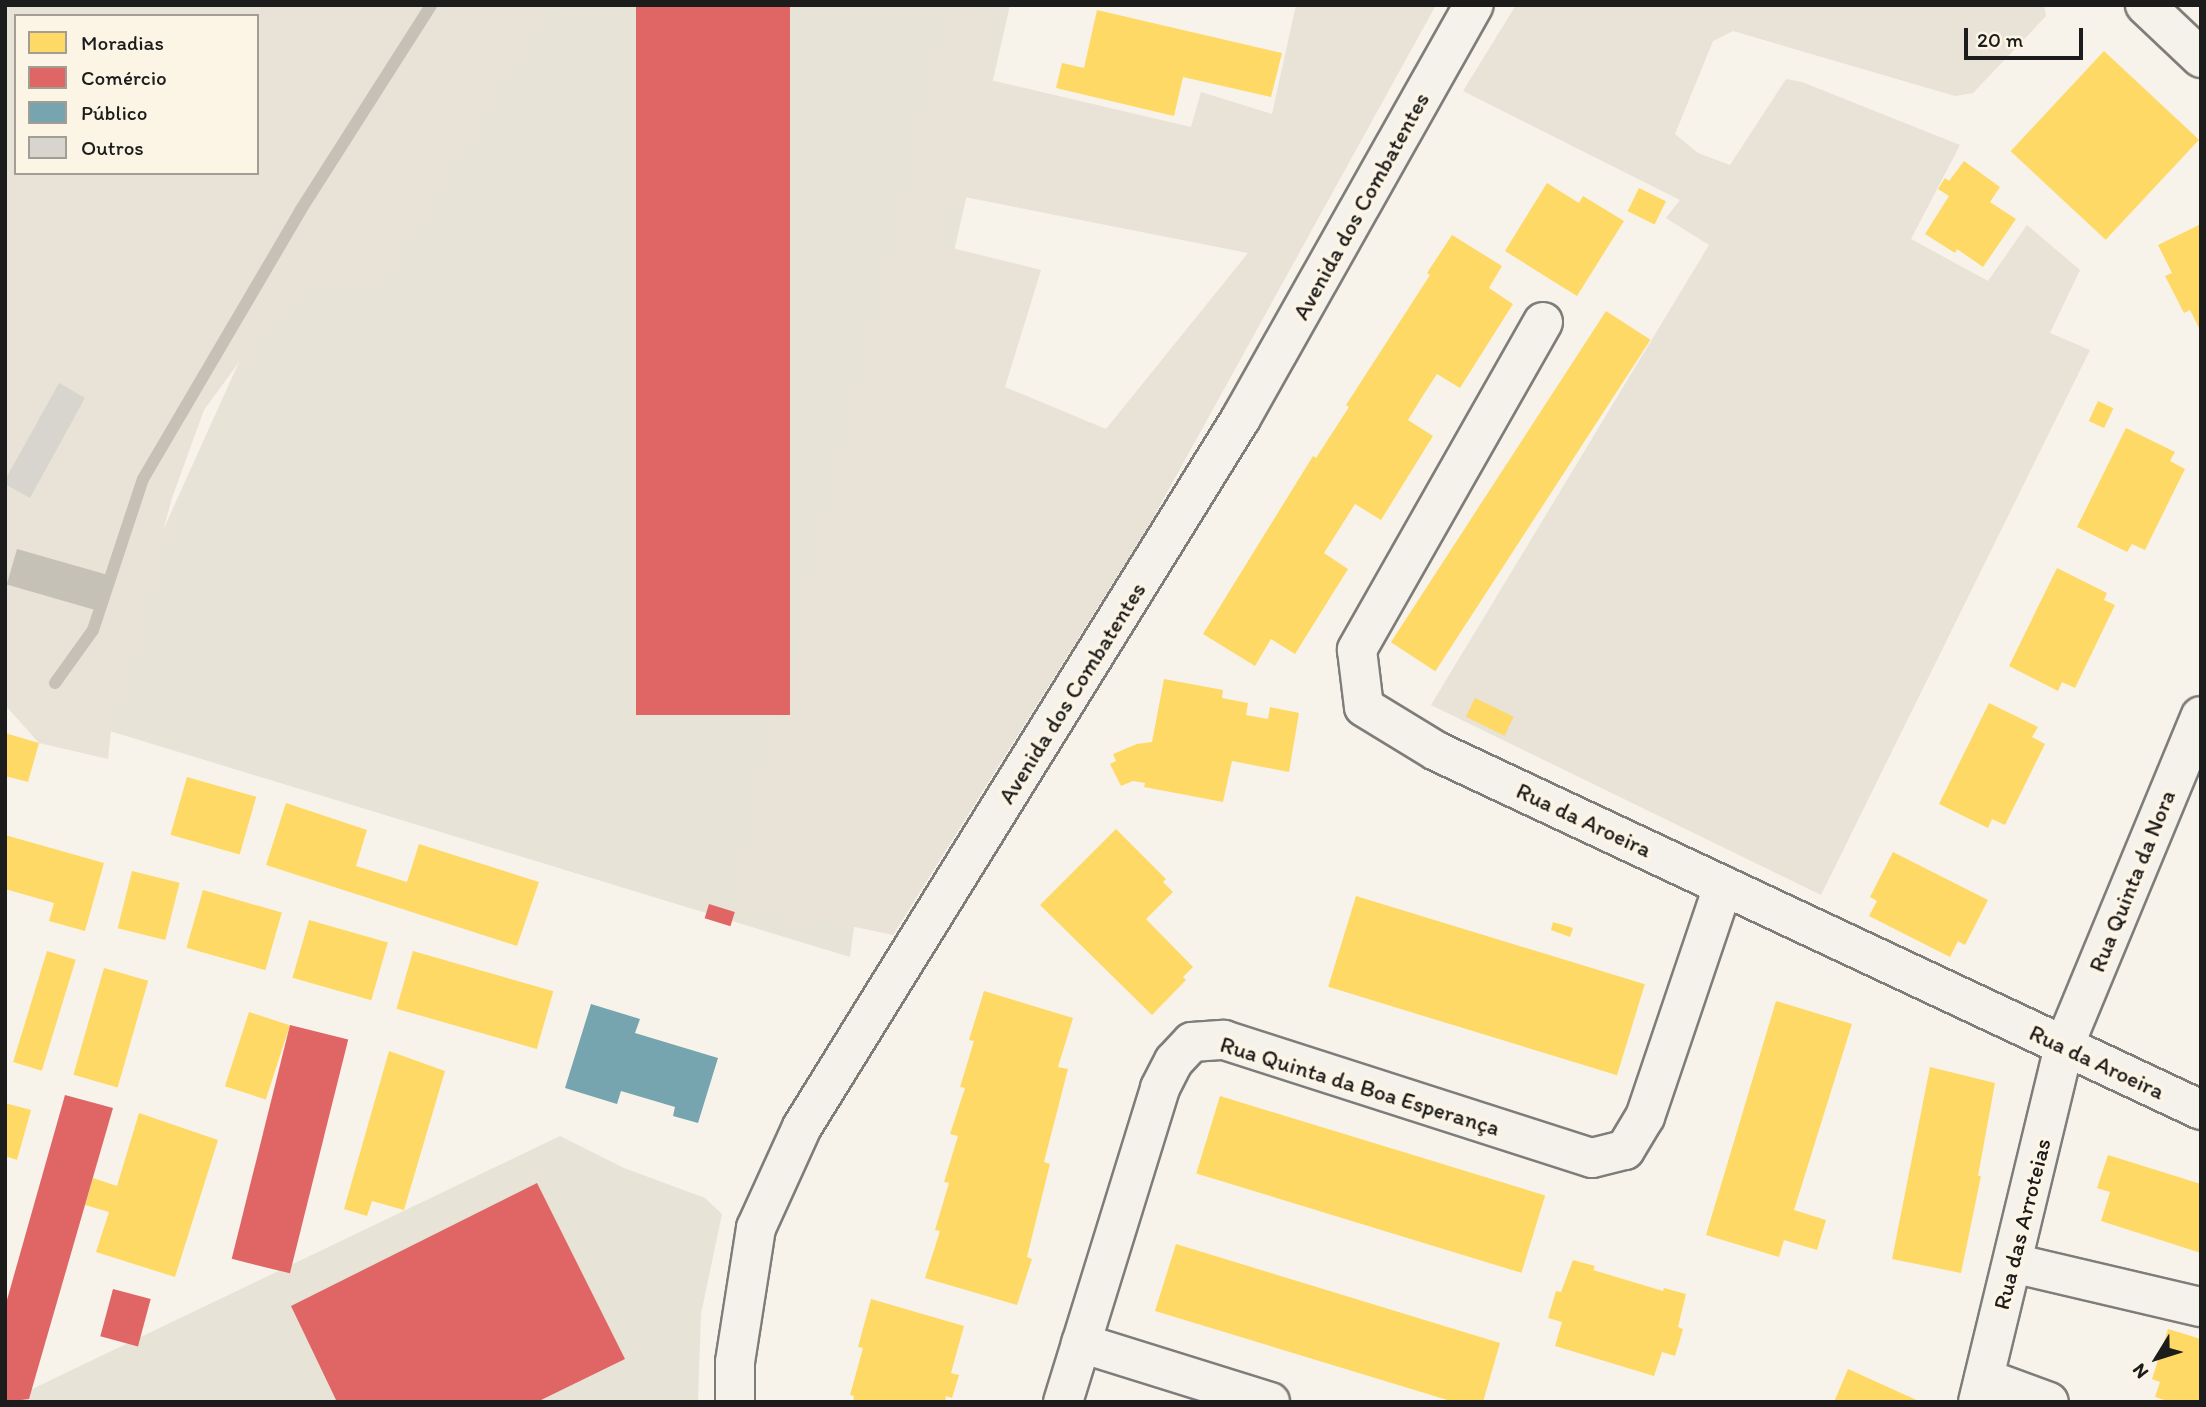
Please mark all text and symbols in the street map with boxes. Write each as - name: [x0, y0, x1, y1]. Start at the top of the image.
- legend: [14, 14, 259, 175]
- scale bar: [1968, 14, 2087, 58]
- text: 20 m: [1977, 27, 2023, 52]
- text: Moradias: [81, 30, 164, 55]
- text: Comércio: [81, 65, 167, 90]
- street label: Avenida dos Combatentes: [1287, 88, 1435, 324]
- text: Público: [81, 100, 147, 125]
- text: Outros: [81, 135, 144, 160]
- street label: Avenida dos Combatentes: [993, 577, 1151, 809]
- street label: Rua da Aroeira: [1512, 777, 1656, 863]
- street label: Rua Quinta da Nora: [2083, 786, 2181, 976]
- street label: Rua da Aroeira: [2025, 1019, 2169, 1105]
- street label: Rua Quinta da Boa Esperança: [1217, 1030, 1503, 1142]
- street label: Rua das Arroteias: [1987, 1136, 2057, 1312]
- north arrow: [2122, 1323, 2192, 1393]
- text: N: [2127, 1359, 2153, 1383]

